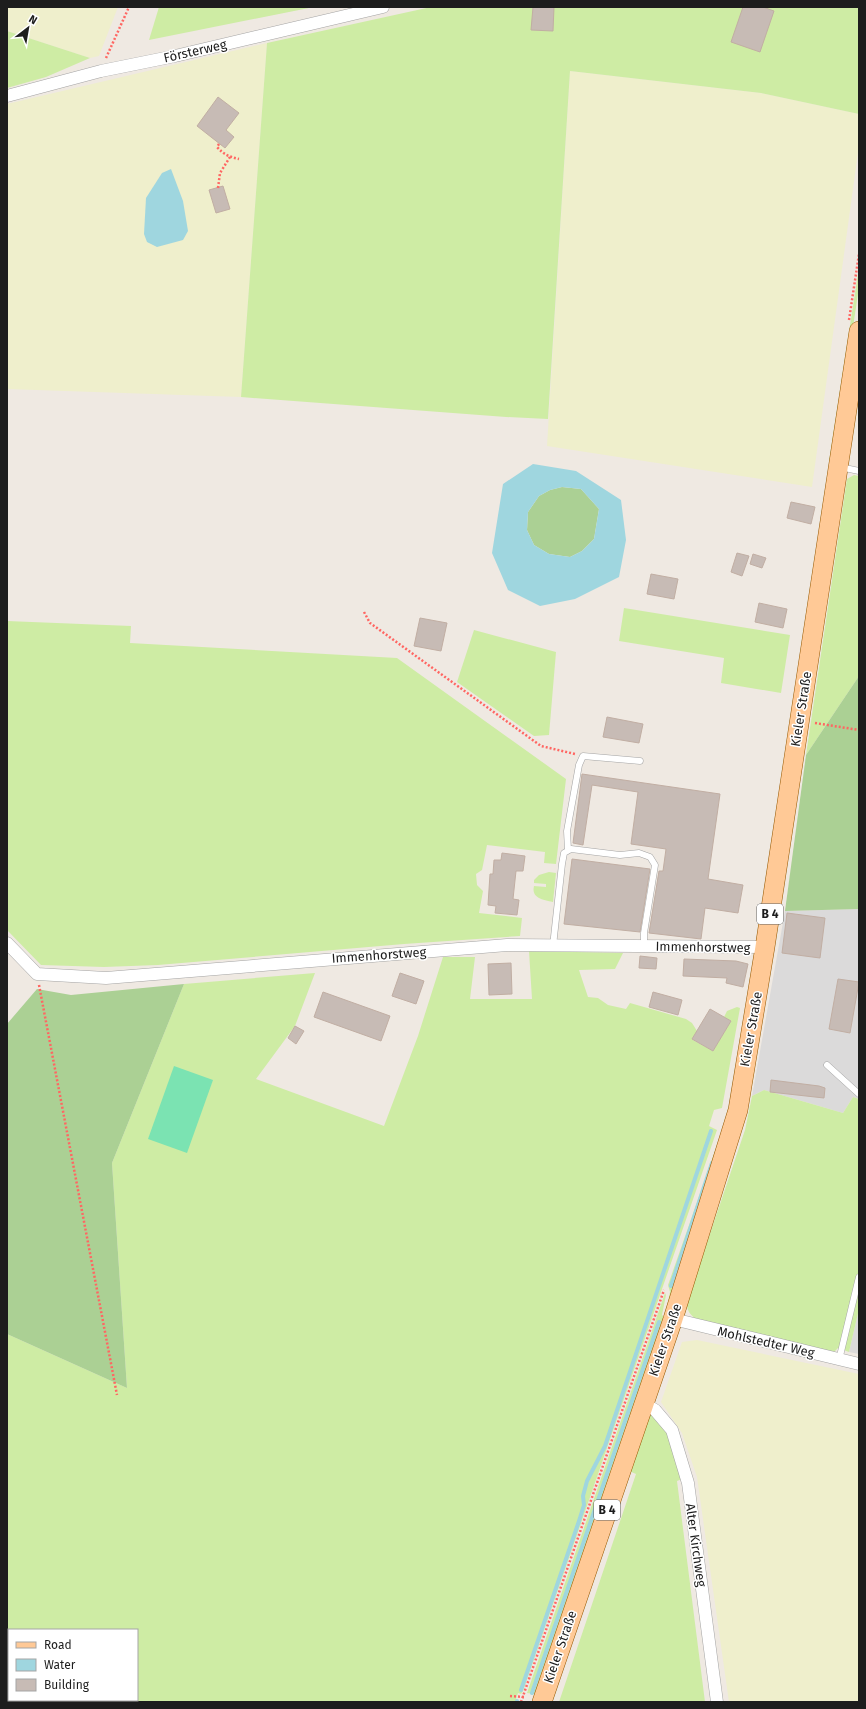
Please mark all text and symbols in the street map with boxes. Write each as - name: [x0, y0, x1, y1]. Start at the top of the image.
- north arrow: [8, 8, 48, 48]
- text: N: [26, 12, 39, 27]
- street label: Försterweg: [162, 36, 228, 66]
- street label: Kieler Straße: [788, 670, 814, 748]
- road number: B 4: [757, 904, 783, 924]
- street label: Immenhorstweg: [655, 939, 751, 955]
- street label: Immenhorstweg: [331, 944, 427, 966]
- street label: Kieler Straße: [737, 990, 765, 1068]
- street label: Kieler Straße: [646, 1302, 684, 1378]
- street label: Mohlstedter Weg: [716, 1324, 816, 1361]
- road number: B 4: [594, 1500, 620, 1520]
- street label: Alter Kirchweg: [683, 1502, 709, 1588]
- street label: Kieler Straße: [541, 1609, 579, 1685]
- legend: [8, 1629, 138, 1701]
- text: Road: [44, 1638, 72, 1652]
- text: Water: [44, 1658, 76, 1672]
- text: Building: [44, 1678, 90, 1692]

